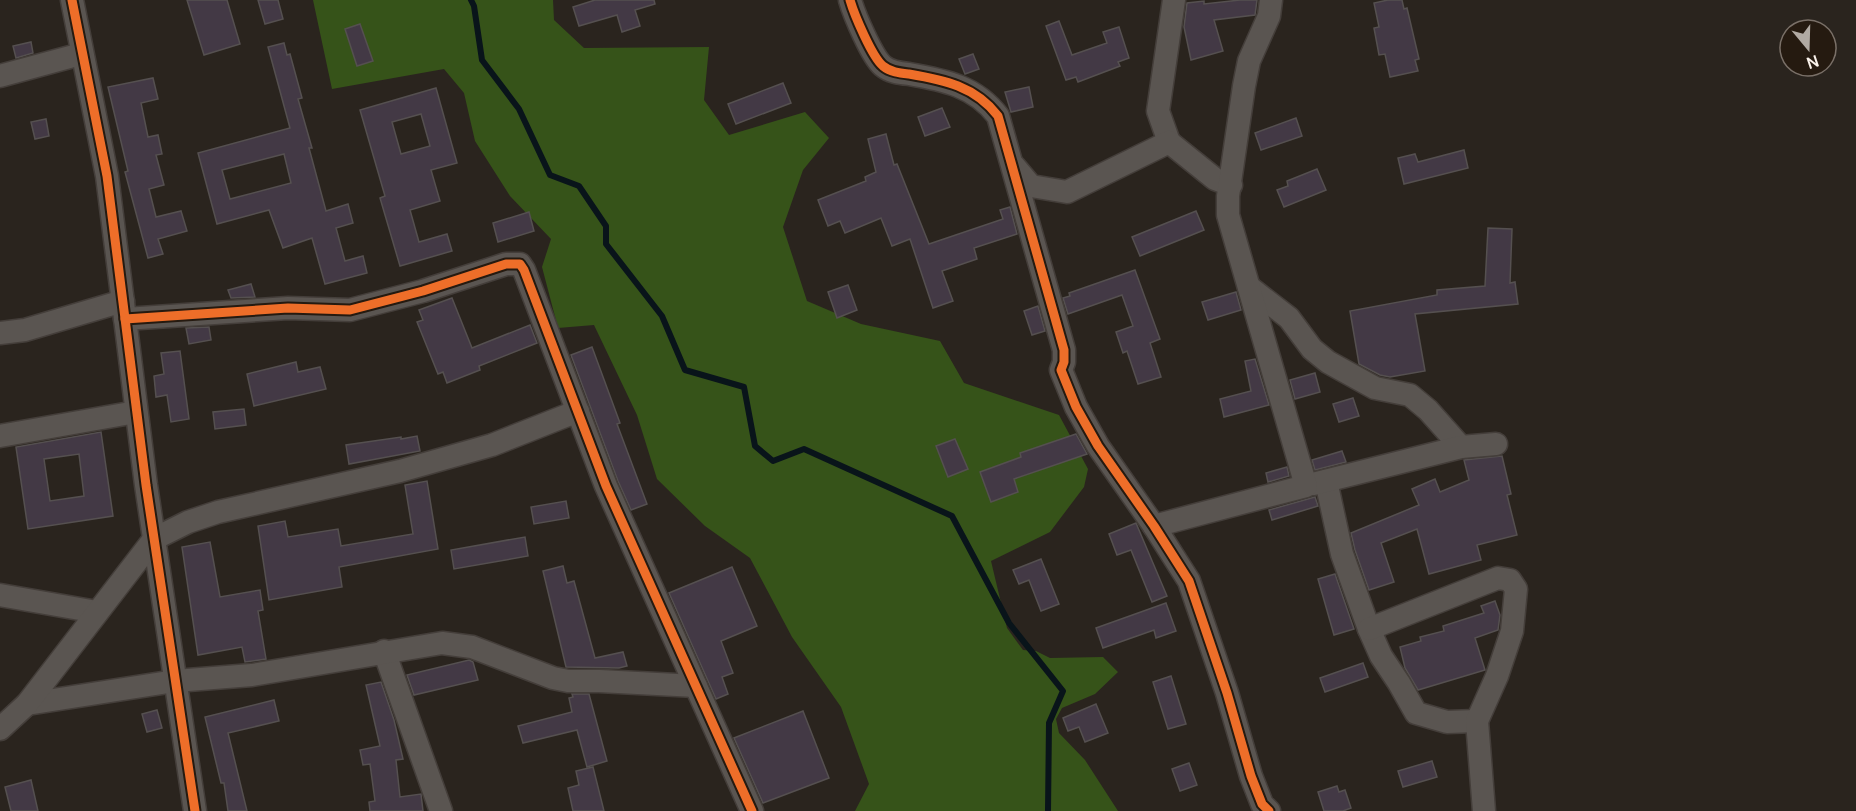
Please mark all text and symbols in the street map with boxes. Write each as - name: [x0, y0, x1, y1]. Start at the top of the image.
- north arrow: [1778, 18, 1838, 78]
- text: N: [1804, 50, 1822, 74]

